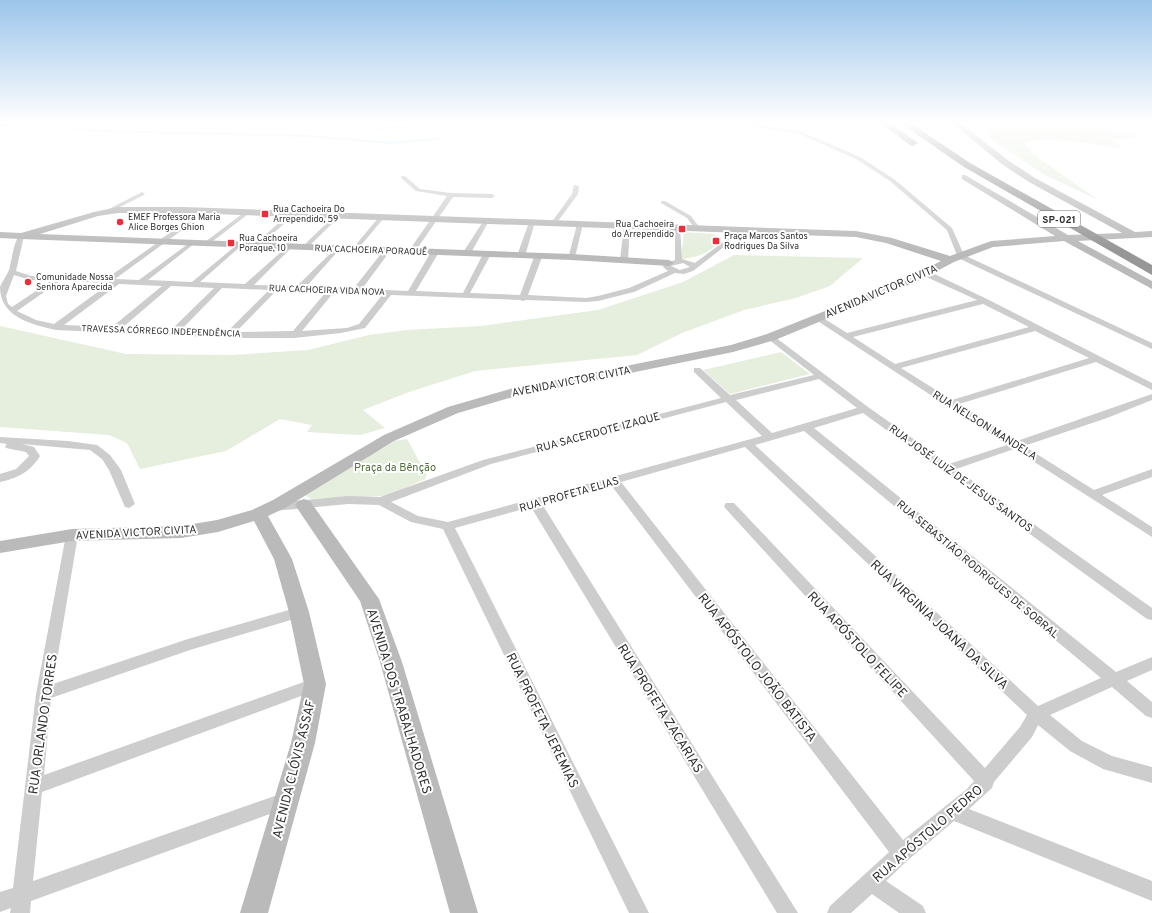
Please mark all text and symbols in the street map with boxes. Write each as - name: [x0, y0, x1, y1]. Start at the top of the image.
- place label: Rua Cachoeira Do Arrependido, 59: [273, 204, 345, 225]
- marker: Rua Cachoeira Do Arrependido, 59: [260, 209, 270, 219]
- road number: SP-021: [1038, 211, 1080, 227]
- place label: EMEF Professora Maria Alice Borges Ghion: [128, 212, 221, 233]
- marker: EMEF Professora Maria Alice Borges Ghion: [115, 217, 125, 227]
- place label: Rua Cachoeira do Arrependido: [612, 219, 674, 240]
- marker: Rua Cachoeira do Arrependido: [677, 224, 687, 234]
- place label: Praça Marcos Santos Rodrigues Da Silva: [724, 231, 808, 252]
- place label: Rua Cachoeira Poraque, 10: [239, 233, 298, 254]
- marker: Praça Marcos Santos Rodrigues Da Silva: [711, 236, 721, 246]
- marker: Rua Cachoeira Poraque, 10: [226, 238, 236, 248]
- street label: RUA CACHOEIRA PORAQUÊ: [314, 242, 428, 258]
- street label: AVENIDA VICTOR CIVITA: [823, 262, 940, 322]
- place label: Comunidade Nossa Senhora Aparecida: [36, 272, 114, 293]
- marker: Comunidade Nossa Senhora Aparecida: [23, 277, 33, 287]
- street label: RUA CACHOEIRA VIDA NOVA: [269, 283, 385, 298]
- street label: TRAVESSA CÓRREGO INDEPENDÊNCIA: [81, 322, 241, 340]
- street label: AVENIDA VICTOR CIVITA: [510, 364, 632, 400]
- street label: RUA NELSON MANDELA: [930, 388, 1039, 464]
- street label: RUA SACERDOTE IZAQUE: [535, 410, 662, 456]
- street label: RUA JOSÉ LUIZ DE JESUS SANTOS: [886, 421, 1036, 536]
- park label: Praça da Bênção: [354, 461, 436, 475]
- street label: RUA PROFETA ELIAS: [518, 474, 621, 516]
- street label: RUA SEBASTIÃO RODRIGUES DE SOBRAL: [893, 498, 1061, 642]
- street label: AVENIDA VICTOR CIVITA: [75, 523, 197, 543]
- street label: RUA VIRGINIA JOANA DA SILVA: [866, 557, 1011, 694]
- street label: RUA APÓSTOLO FELIPE: [803, 588, 911, 702]
- street label: RUA APÓSTOLO JOÃO BATISTA: [693, 590, 821, 746]
- street label: AVENIDA DOS TRABALHADORES: [362, 607, 434, 796]
- street label: RUA PROFETA ZACARIAS: [613, 642, 706, 776]
- street label: RUA PROFETA JEREMIAS: [501, 651, 581, 791]
- street label: RUA ORLANDO TORRES: [26, 653, 62, 796]
- street label: AVENIDA CLÓVIS ASSAF: [268, 698, 320, 840]
- street label: RUA APÓSTOLO PEDRO: [869, 781, 987, 887]

